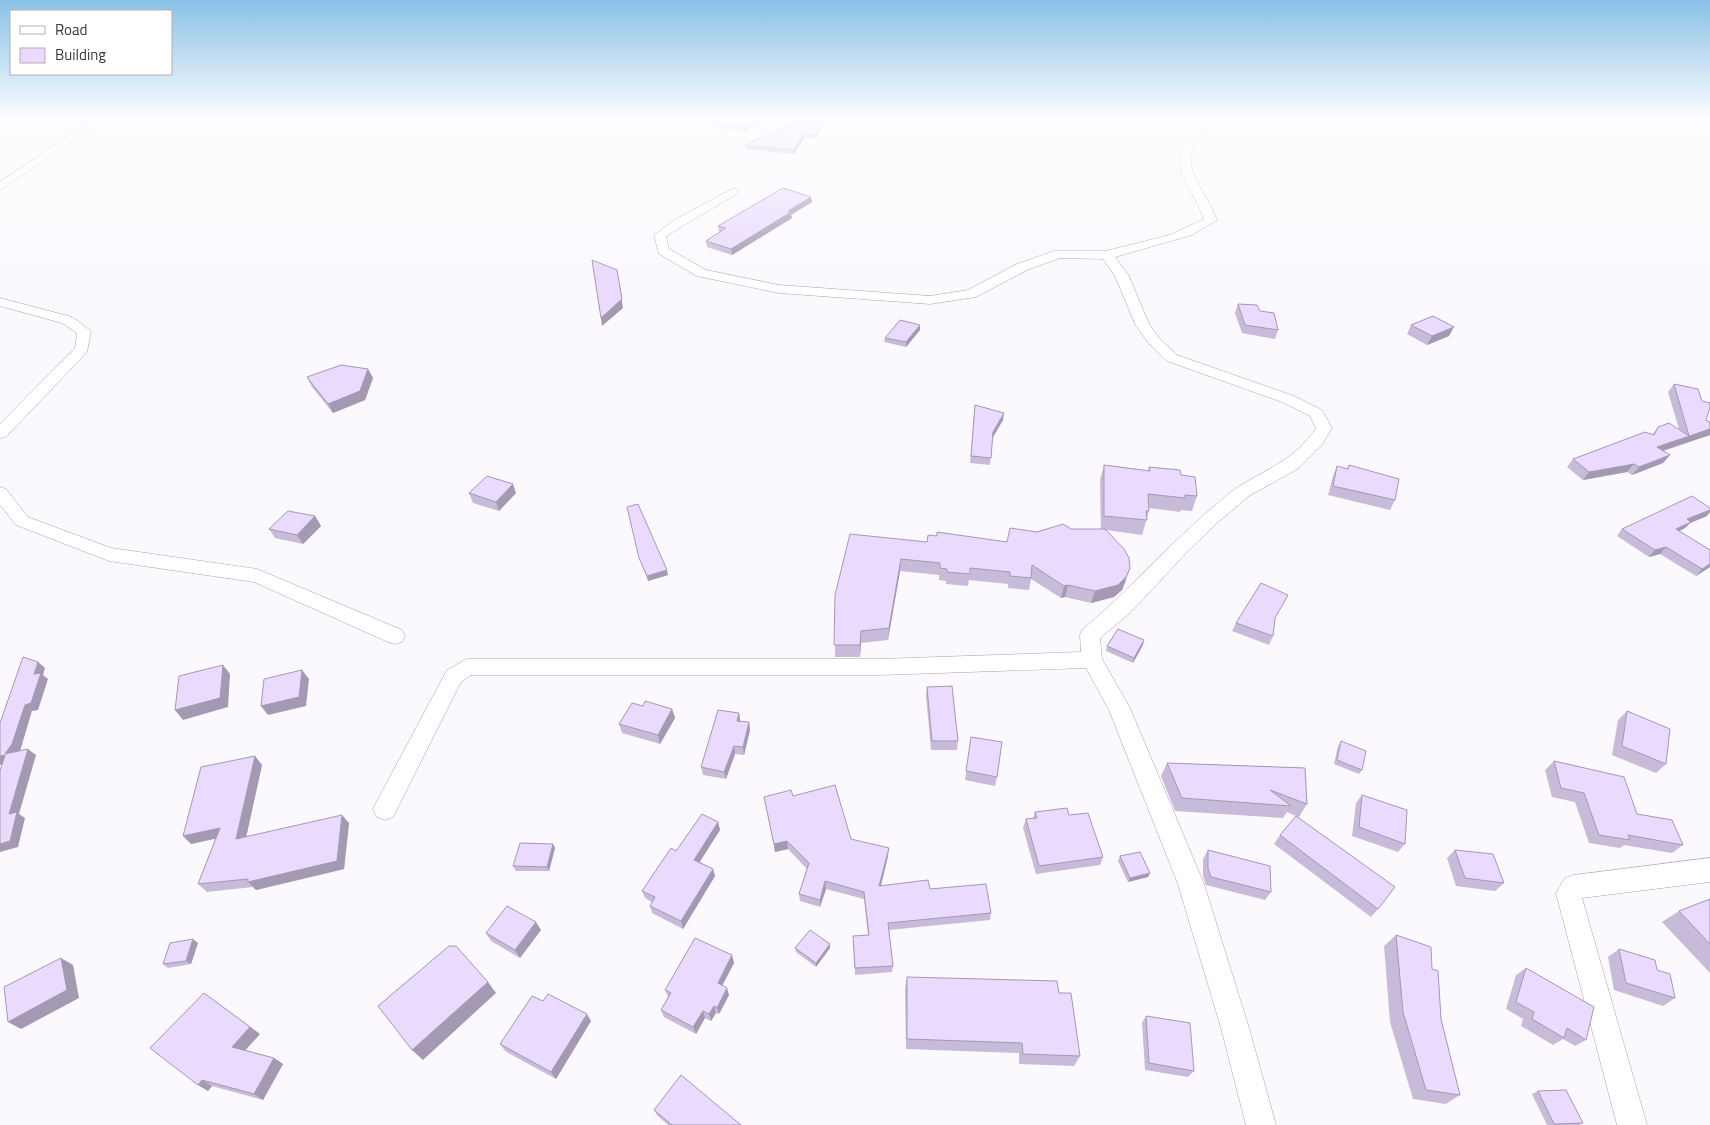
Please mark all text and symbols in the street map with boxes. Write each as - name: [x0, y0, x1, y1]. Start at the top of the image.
- legend: [10, 10, 172, 75]
- text: Road: [55, 18, 87, 41]
- text: Building: [55, 43, 106, 66]

